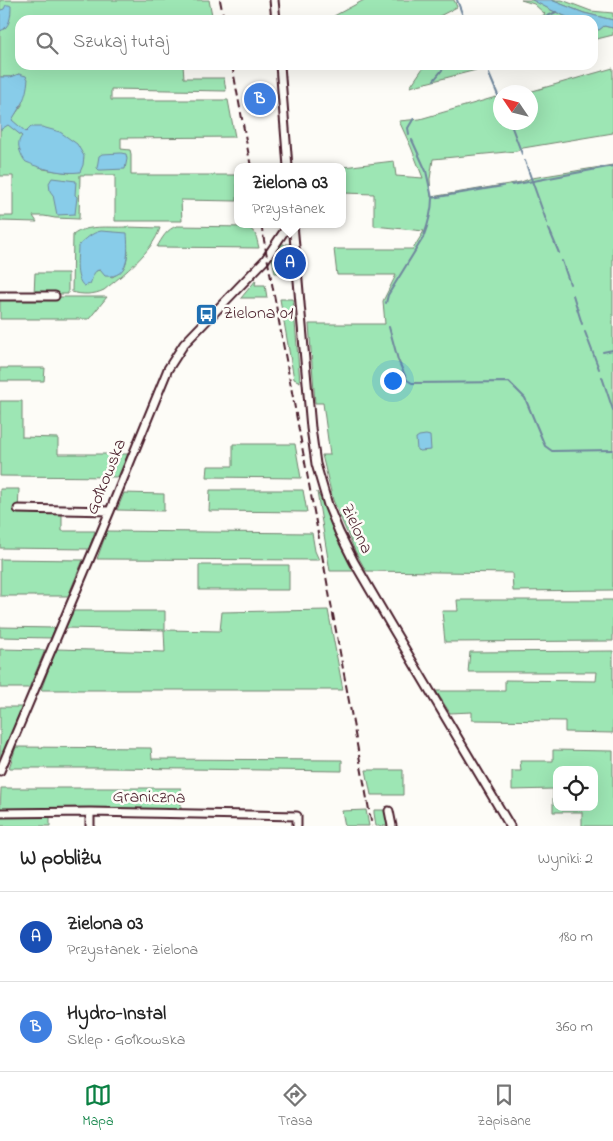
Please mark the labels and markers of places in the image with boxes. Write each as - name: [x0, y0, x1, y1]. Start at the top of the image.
- pin: B: [244, 80, 276, 118]
- pin: A: [274, 244, 306, 282]
- place label: Zielona 01: [223, 301, 294, 327]
- bus stop icon: Zielona 01: [195, 302, 219, 326]

